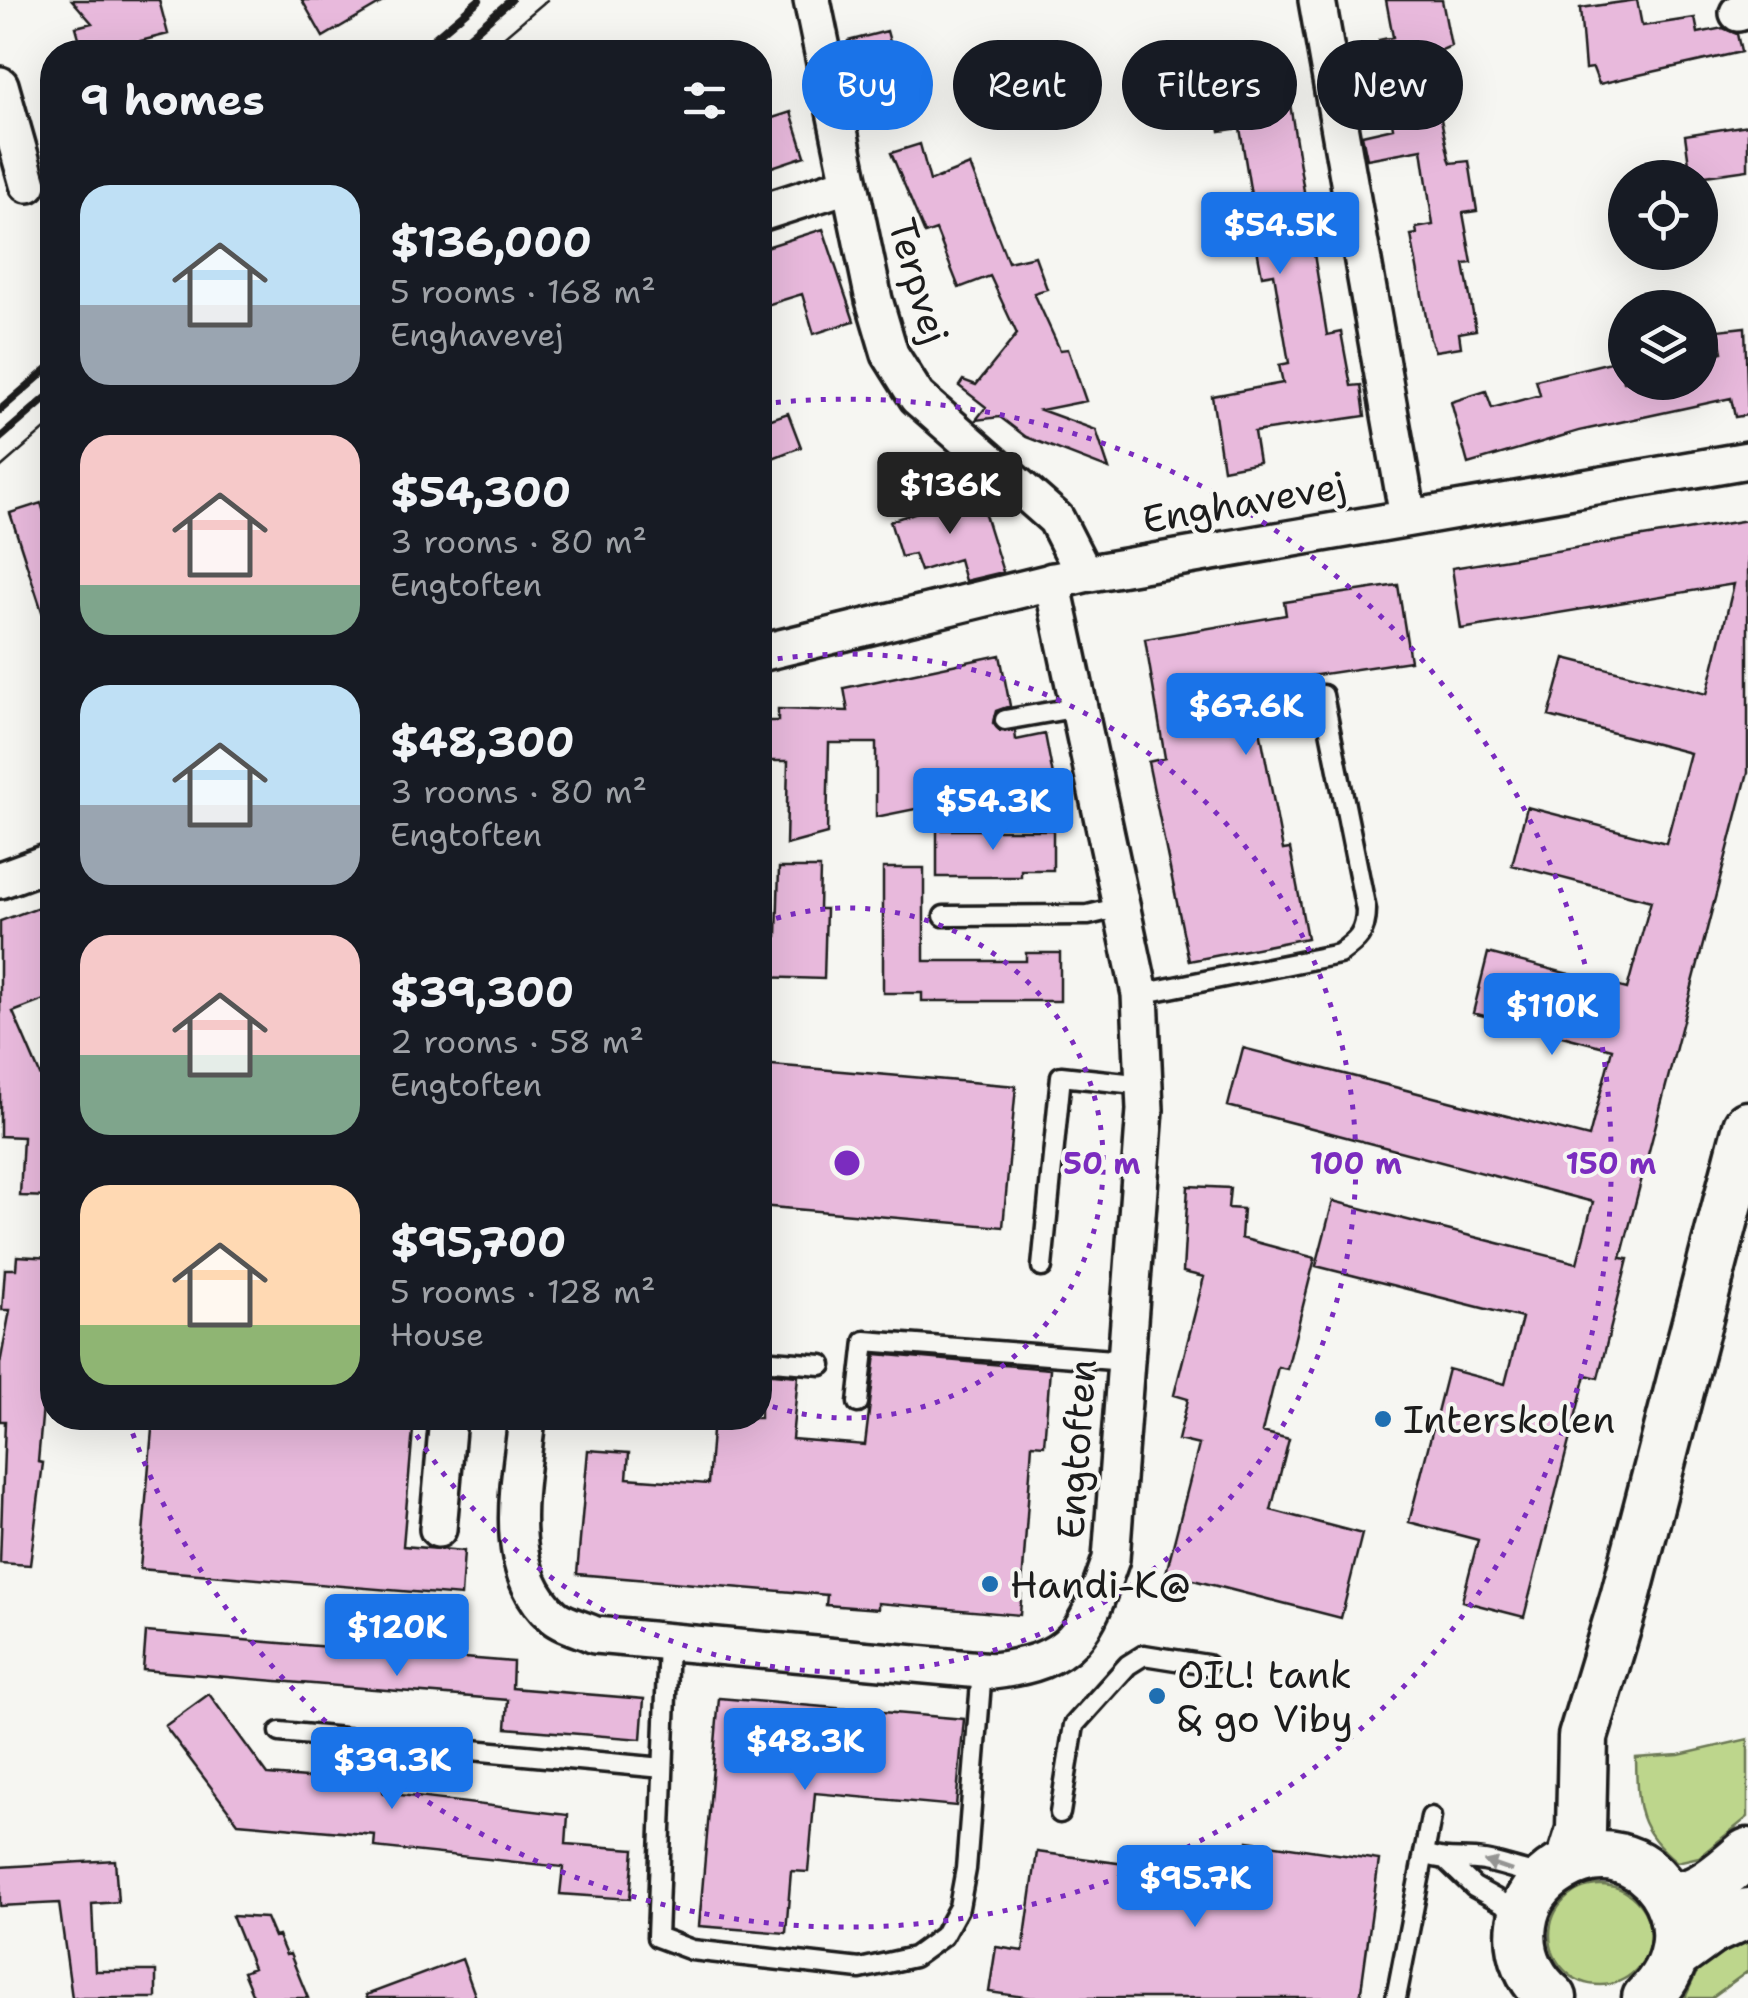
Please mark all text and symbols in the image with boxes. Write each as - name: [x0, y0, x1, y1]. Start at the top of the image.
- chip: Buy: [802, 40, 933, 130]
- chip: Rent: [953, 40, 1102, 130]
- chip: Filters: [1122, 40, 1297, 130]
- chip: New: [1317, 40, 1463, 130]
- text: 9 homes: [80, 72, 265, 128]
- icon: filters: [677, 73, 732, 128]
- map controls: [1608, 160, 1718, 400]
- button: locate: [1608, 160, 1718, 270]
- pin: $54.5K: [1199, 192, 1361, 277]
- text: $54.5K: [1223, 203, 1337, 246]
- street label: Terpvej: [877, 212, 961, 350]
- text: $136,000: [390, 214, 592, 270]
- icon: home: [160, 225, 280, 345]
- text: 5 rooms · 168 m²: [390, 270, 656, 313]
- button: layers: [1608, 290, 1718, 400]
- text: Enghavevej: [390, 313, 563, 356]
- pin: $136K: [880, 452, 1020, 537]
- street label: Enghavevej: [1138, 459, 1350, 545]
- text: $136K: [899, 463, 1001, 506]
- text: $54,300: [390, 464, 571, 520]
- icon: home: [160, 475, 280, 595]
- text: 3 rooms · 80 m²: [390, 520, 647, 563]
- text: Engtoften: [390, 563, 542, 606]
- pin: $67.6K: [1165, 673, 1327, 758]
- text: $67.6K: [1189, 684, 1303, 727]
- text: $48,300: [390, 714, 575, 770]
- icon: home: [160, 725, 280, 845]
- pin: $54.3K: [912, 768, 1074, 853]
- text: 3 rooms · 80 m²: [390, 770, 647, 813]
- text: $54.3K: [935, 779, 1051, 822]
- text: Engtoften: [390, 813, 542, 856]
- text: $39,300: [390, 964, 574, 1020]
- pin: $110K: [1482, 973, 1622, 1058]
- icon: home: [160, 975, 280, 1095]
- text: $110K: [1506, 984, 1598, 1027]
- text: 2 rooms · 58 m²: [390, 1020, 644, 1063]
- text: Engtoften: [390, 1063, 542, 1106]
- text: 50 m: [1063, 1143, 1141, 1184]
- text: 100 m: [1310, 1143, 1402, 1184]
- text: 150 m: [1566, 1143, 1656, 1184]
- centre of rings: [829, 1145, 865, 1181]
- text: $95,700: [390, 1214, 567, 1270]
- icon: home: [160, 1225, 280, 1345]
- text: 5 rooms · 128 m²: [390, 1270, 656, 1313]
- text: House: [390, 1313, 484, 1356]
- street label: Engtoften: [1044, 1357, 1108, 1541]
- place label: Interskolen: [1403, 1394, 1615, 1445]
- marker: Interskolen: [1372, 1408, 1394, 1430]
- place label: Handi-K@: [1010, 1559, 1191, 1610]
- marker: Handi-K@: [979, 1573, 1001, 1595]
- pin: $120K: [327, 1594, 467, 1679]
- text: $120K: [347, 1605, 447, 1648]
- place label: OIL! tank & go Viby: [1177, 1649, 1353, 1744]
- marker: OIL! tank & go Viby: [1146, 1685, 1168, 1707]
- pin: $48.3K: [724, 1708, 886, 1793]
- text: $48.3K: [746, 1719, 864, 1762]
- pin: $39.3K: [311, 1727, 473, 1812]
- text: $39.3K: [333, 1738, 451, 1781]
- pin: $95.7K: [1114, 1845, 1276, 1930]
- text: $95.7K: [1139, 1856, 1251, 1899]
- one-way arrow: [1483, 1858, 1513, 1873]

